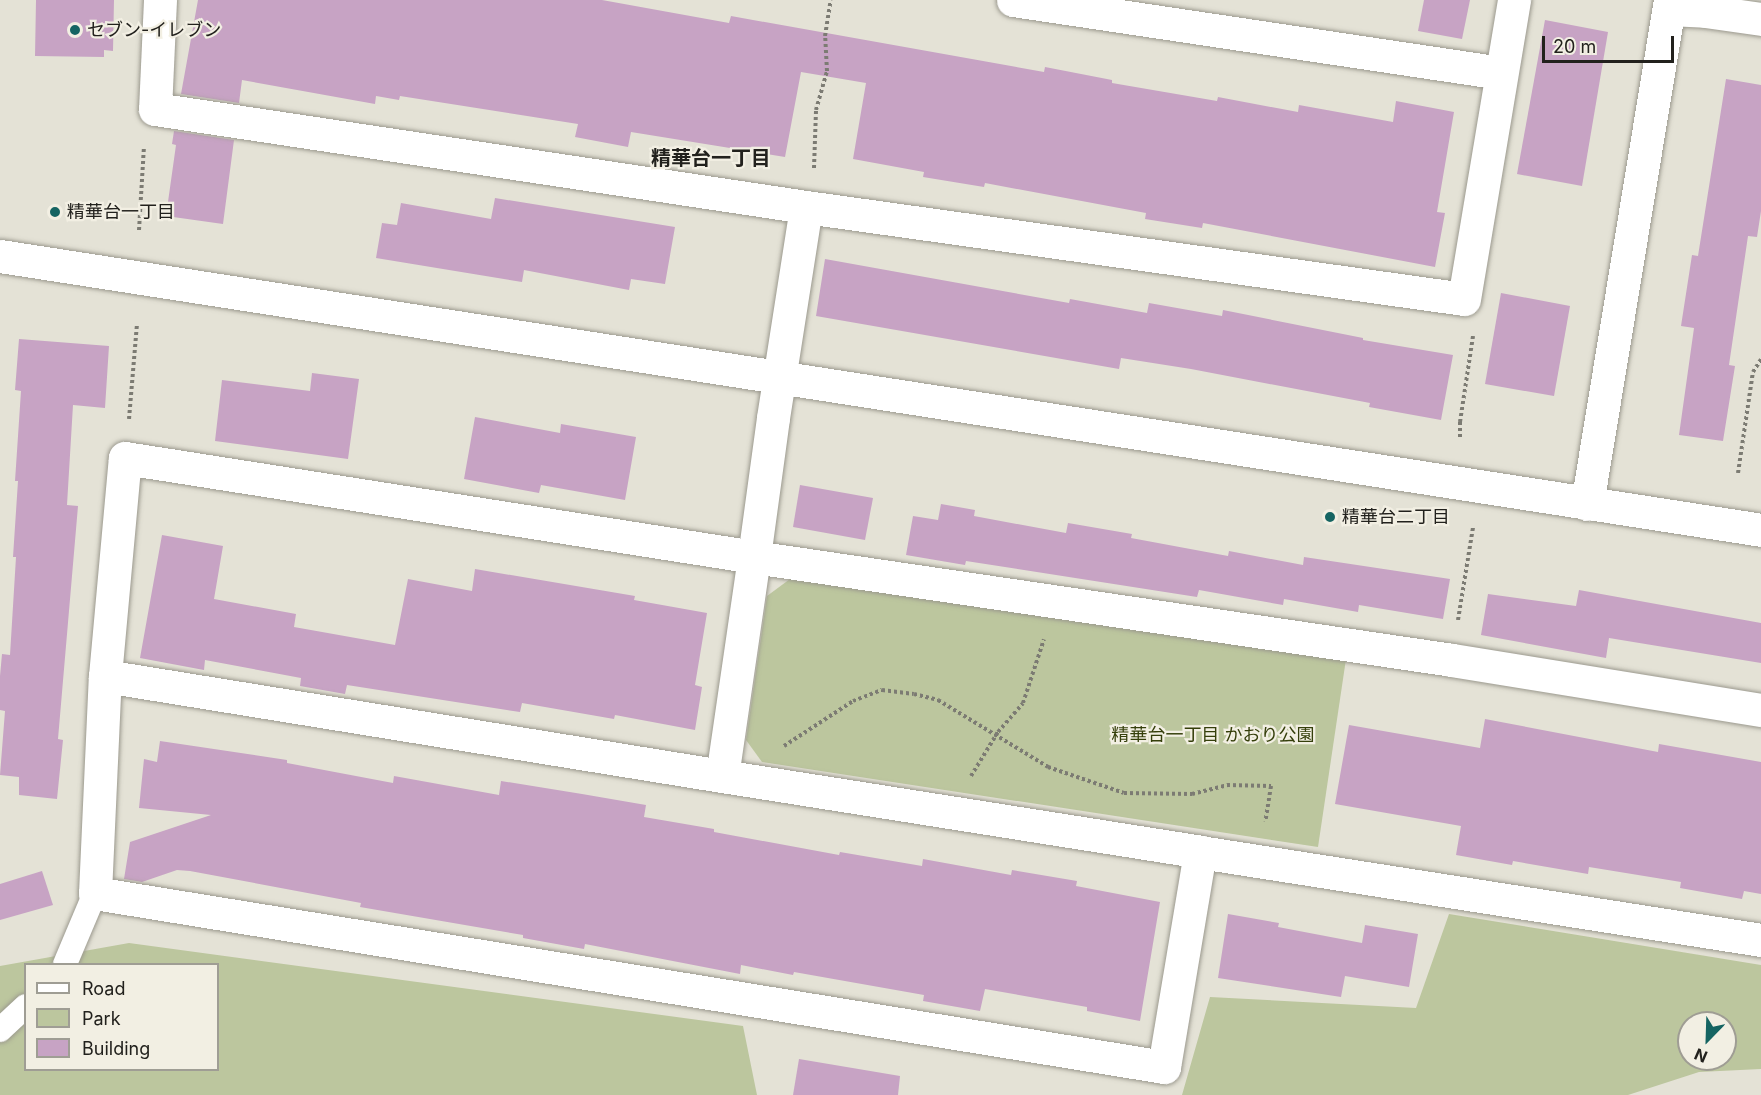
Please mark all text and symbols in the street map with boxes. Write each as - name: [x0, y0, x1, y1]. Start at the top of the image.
- place label: セブン-イレブン: [87, 19, 221, 41]
- marker: セブン-イレブン: [68, 23, 82, 37]
- scale bar: [1545, 24, 1677, 62]
- text: 20 m: [1553, 36, 1596, 57]
- district label: 精華台一丁目: [651, 146, 771, 170]
- place label: 精華台一丁目: [67, 201, 175, 223]
- marker: 精華台一丁目: [48, 205, 62, 219]
- place label: 精華台二丁目: [1342, 506, 1450, 528]
- marker: 精華台二丁目: [1323, 510, 1337, 524]
- park label: 精華台一丁目 かおり公園: [1111, 724, 1315, 746]
- legend: [24, 963, 219, 1071]
- text: Road: [82, 978, 125, 999]
- text: Park: [82, 1008, 121, 1029]
- north arrow: [1677, 1011, 1737, 1071]
- text: Building: [82, 1038, 150, 1059]
- text: N: [1691, 1044, 1710, 1067]

